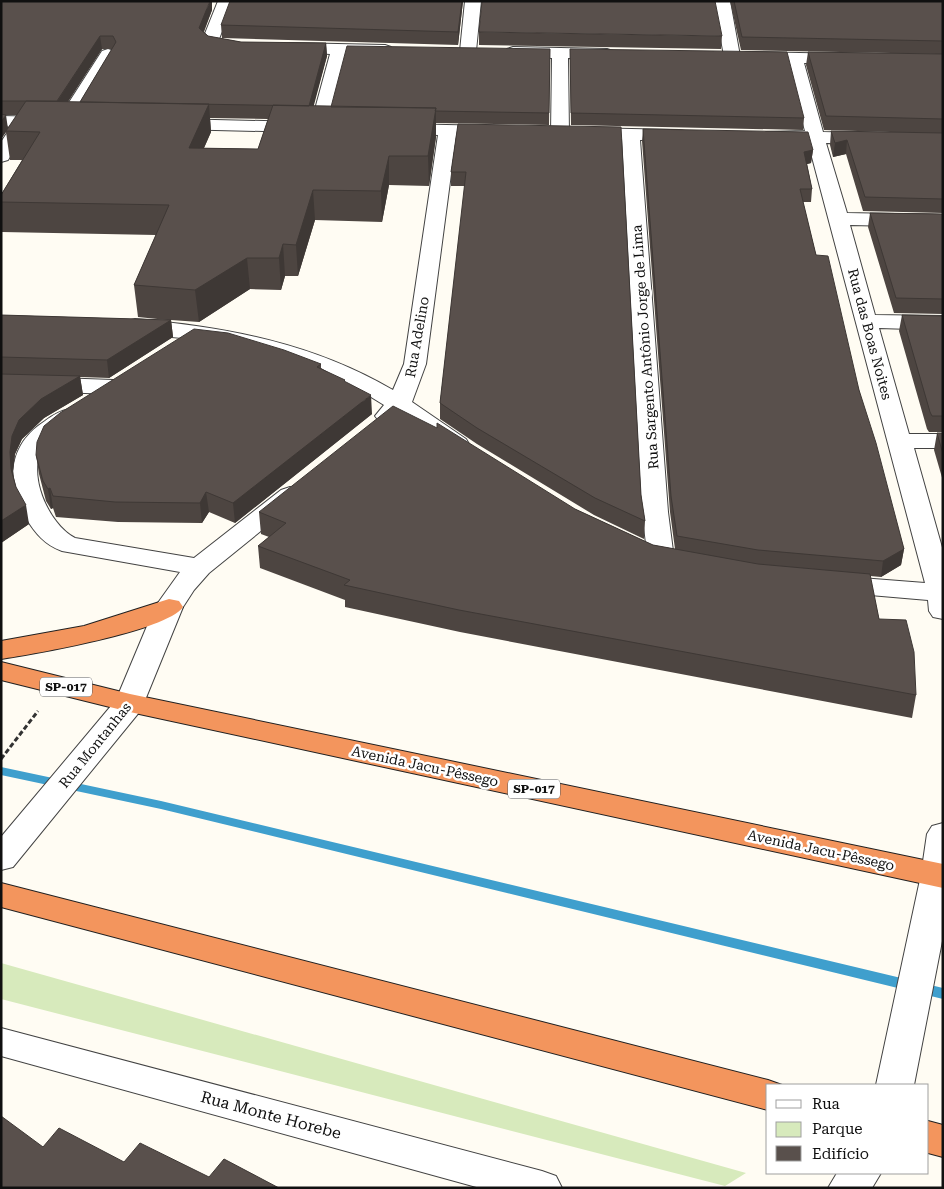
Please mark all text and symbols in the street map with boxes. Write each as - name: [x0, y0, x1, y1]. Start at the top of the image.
- street label: Rua Sargento Antônio Jorge de Lima: [628, 224, 662, 470]
- street label: Rua das Boas Noites: [845, 267, 895, 402]
- street label: Rua Adelino: [402, 295, 432, 379]
- road number: SP-017: [40, 678, 92, 696]
- street label: Rua Montanhas: [56, 699, 134, 791]
- street label: Avenida Jacu-Pêssego: [350, 743, 500, 789]
- road number: SP-017: [508, 780, 560, 799]
- street label: Avenida Jacu-Pêssego: [746, 827, 896, 873]
- legend: [766, 1084, 929, 1174]
- street label: Rua Monte Horebe: [199, 1087, 343, 1143]
- text: Rua: [812, 1095, 840, 1113]
- text: Parque: [812, 1120, 863, 1138]
- text: Edifício: [812, 1145, 869, 1163]

